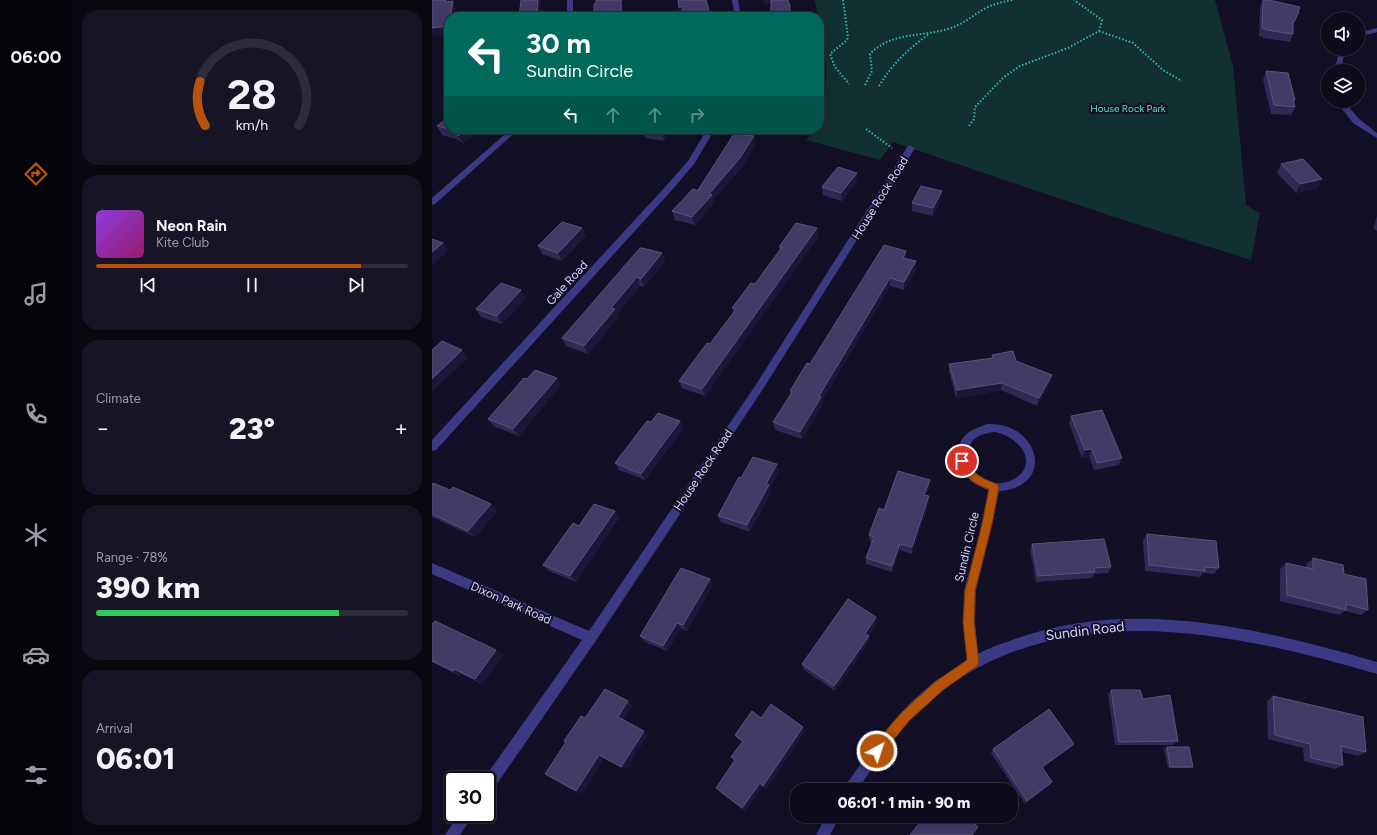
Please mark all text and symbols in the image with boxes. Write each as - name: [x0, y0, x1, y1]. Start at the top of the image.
- map controls: [1321, 12, 1365, 108]
- button: sound: [1321, 12, 1365, 56]
- text: 30 m: [526, 26, 591, 60]
- icon: left: [460, 28, 512, 80]
- text: 06:00: [11, 46, 61, 68]
- text: Sundin Circle: [526, 60, 633, 82]
- button: layers: [1321, 64, 1365, 108]
- text: 28: [227, 68, 277, 118]
- park label: House Rock Park: [1090, 102, 1166, 115]
- icon: left: [560, 104, 582, 126]
- icon: ahead: [602, 104, 624, 126]
- icon: ahead: [644, 104, 666, 126]
- icon: right: [686, 104, 708, 126]
- text: km/h: [236, 115, 268, 133]
- street label: House Rock Road: [849, 154, 911, 242]
- icon: directions: [22, 160, 50, 188]
- text: Neon Rain: [156, 217, 227, 235]
- text: Kite Club: [156, 235, 209, 250]
- street label: Gale Road: [543, 258, 591, 308]
- icon: previous: [137, 274, 159, 296]
- icon: pause: [241, 274, 263, 296]
- icon: next: [345, 274, 367, 296]
- icon: music: [22, 280, 50, 308]
- text: Climate: [96, 391, 141, 406]
- icon: phone: [22, 400, 50, 428]
- text: 23°: [229, 410, 275, 447]
- text: −: [96, 415, 110, 442]
- text: +: [394, 415, 408, 442]
- street label: House Rock Road: [671, 427, 735, 513]
- pin: [945, 444, 979, 478]
- icon: arrive: [951, 450, 973, 472]
- street label: Sundin Circle: [952, 510, 982, 583]
- icon: climate: [22, 521, 50, 549]
- text: Range · 78%: [96, 550, 168, 565]
- text: 390 km: [96, 569, 200, 606]
- street label: Dixon Park Road: [469, 579, 553, 627]
- street label: Sundin Road: [1045, 618, 1125, 644]
- icon: car: [22, 641, 50, 669]
- text: Arrival: [96, 721, 133, 736]
- position arrow: [856, 730, 898, 772]
- text: 06:01: [96, 740, 175, 777]
- icon: filters: [22, 761, 50, 789]
- speed limit sign: 30: [444, 771, 496, 823]
- text: 06:01 · 1 min · 90 m: [838, 794, 970, 812]

